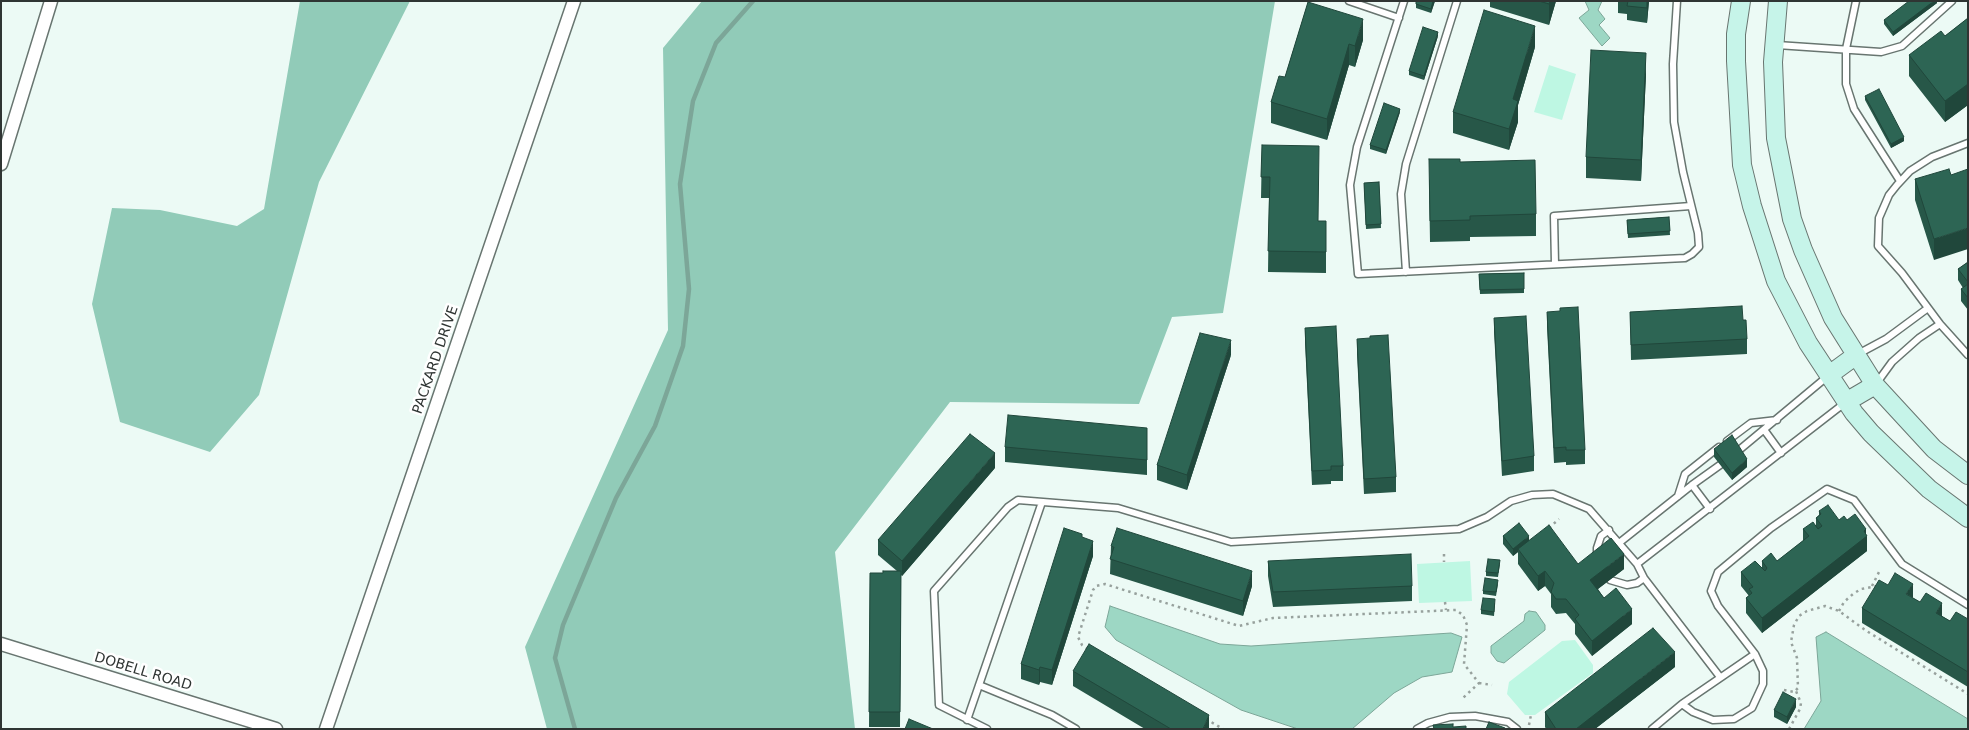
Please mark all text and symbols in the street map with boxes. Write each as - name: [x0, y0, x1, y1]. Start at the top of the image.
- street label: PACKARD DRIVE: [410, 304, 462, 416]
- street label: DOBELL ROAD: [92, 649, 194, 695]

